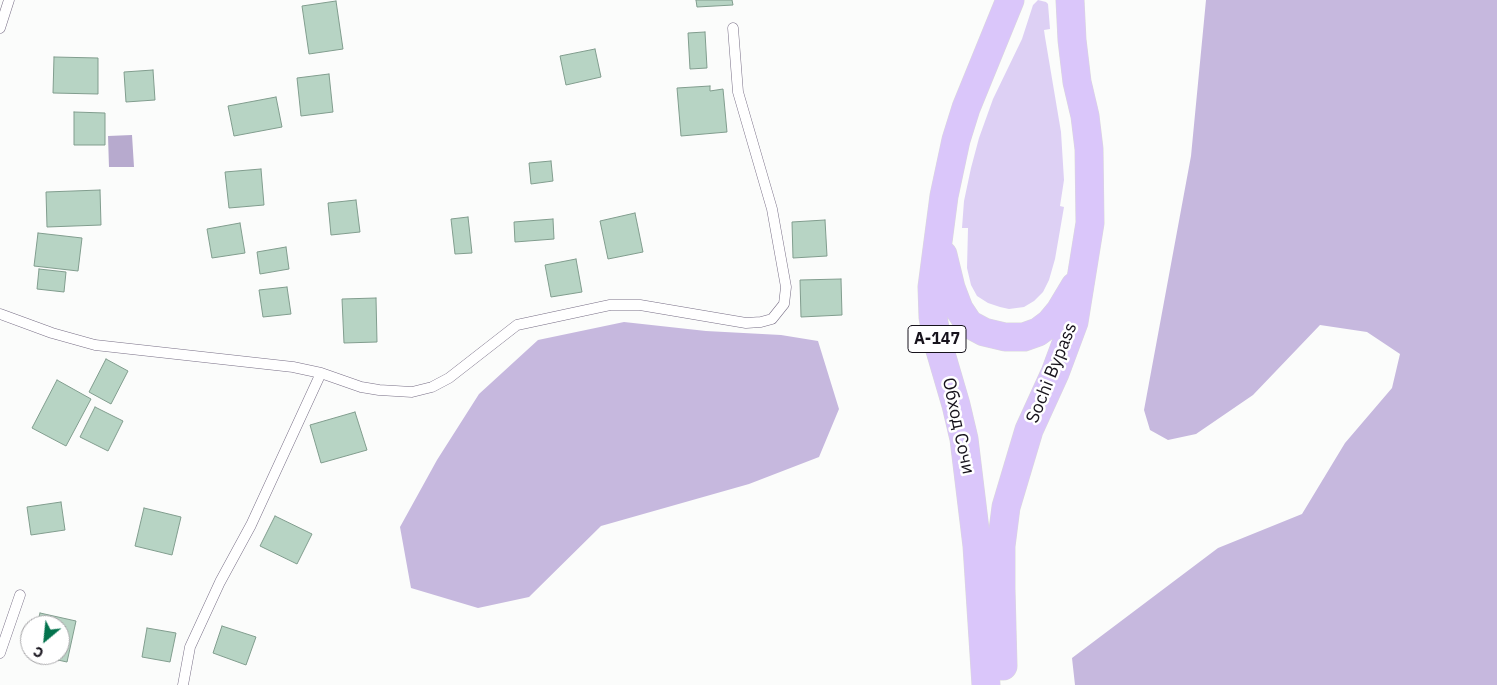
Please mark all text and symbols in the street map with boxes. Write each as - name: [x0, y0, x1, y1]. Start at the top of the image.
- street label: Sochi Bypass: [1022, 320, 1082, 426]
- road number: А-147: [908, 326, 966, 352]
- street label: Обход Сочи: [937, 376, 979, 476]
- north arrow: [20, 615, 70, 665]
- text: С: [30, 642, 47, 662]

